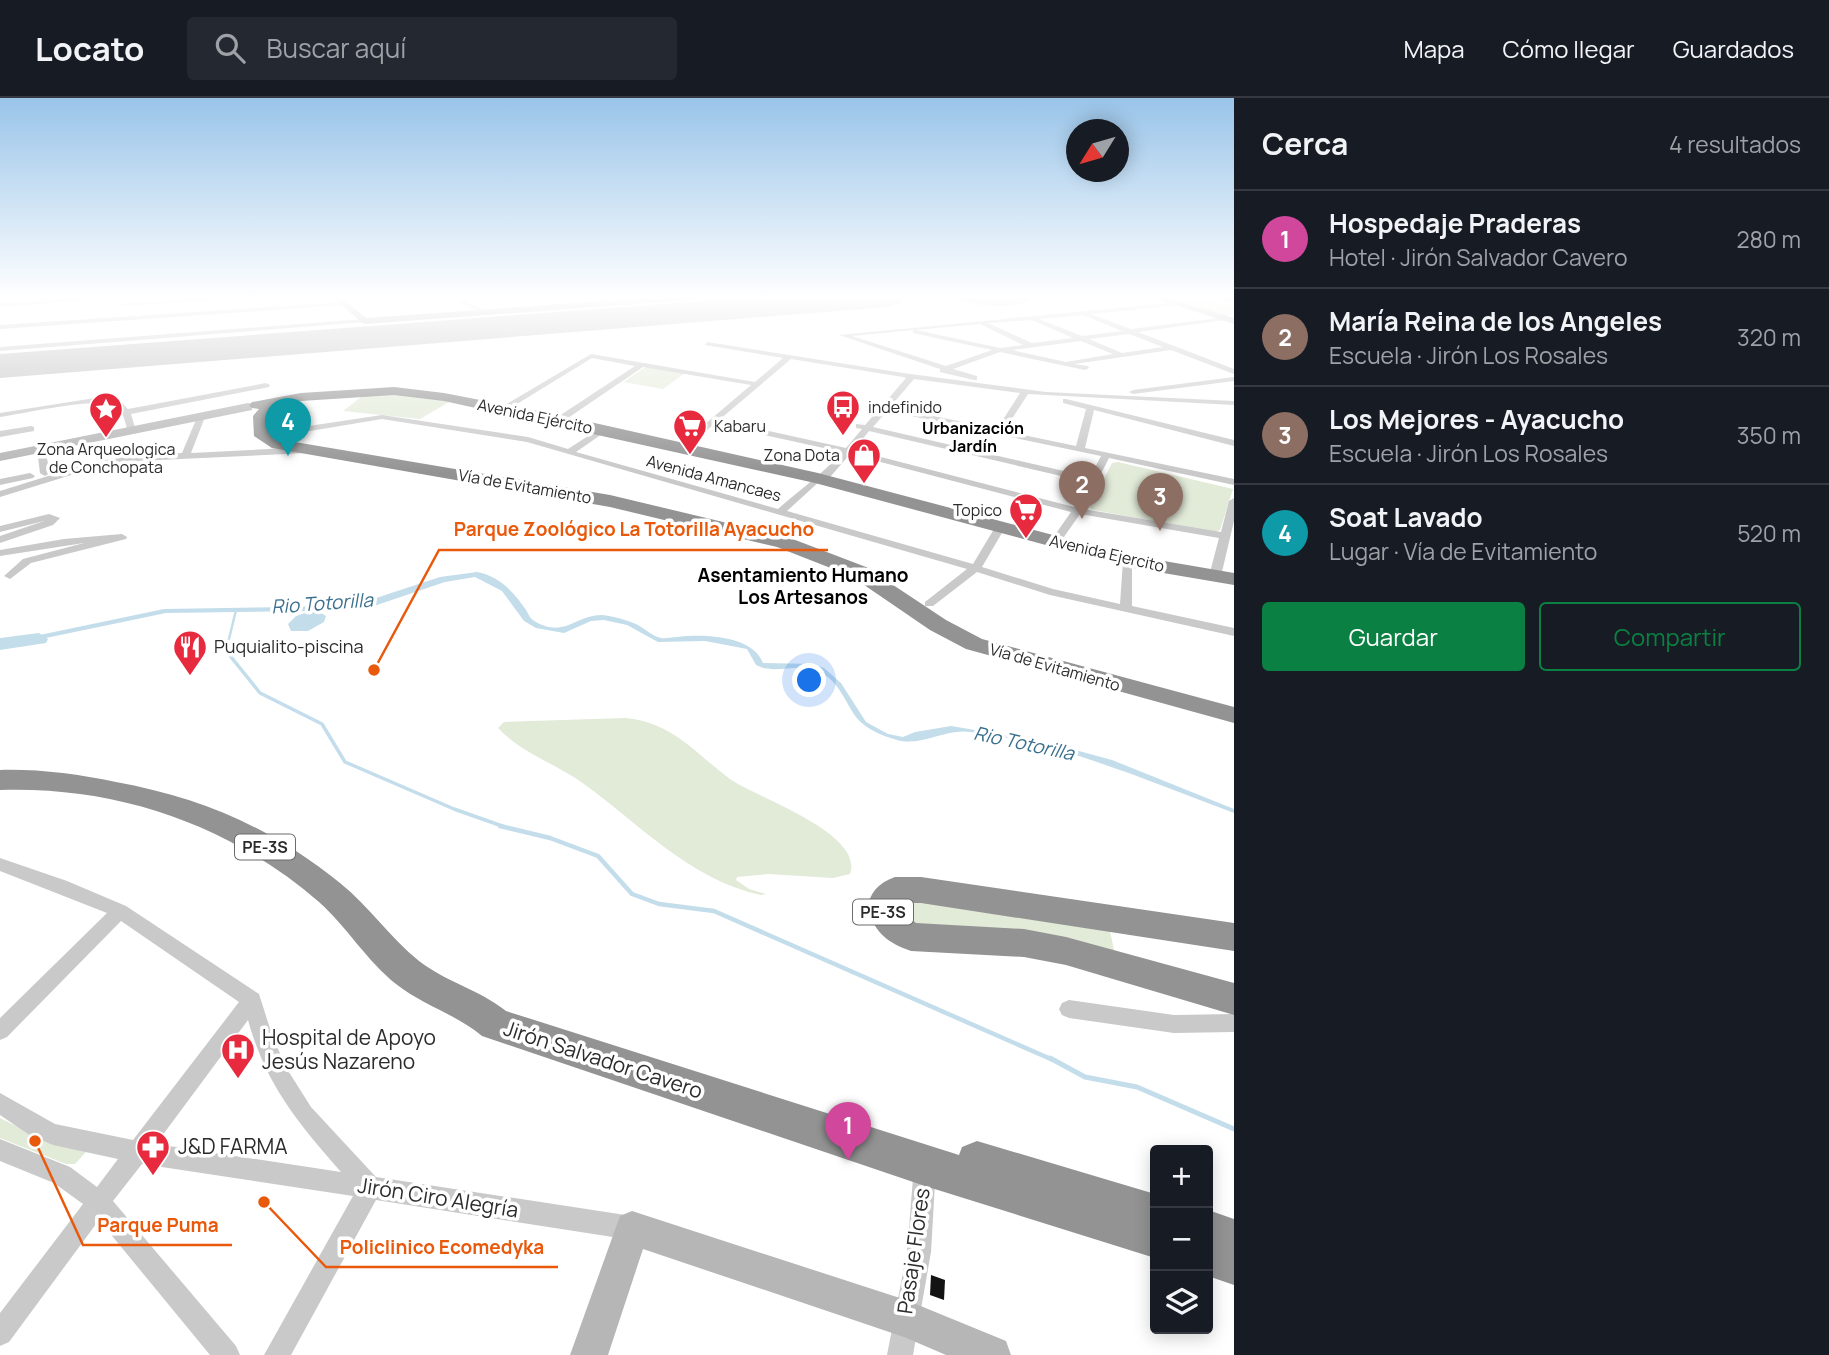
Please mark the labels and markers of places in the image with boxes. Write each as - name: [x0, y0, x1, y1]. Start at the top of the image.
- bus stop icon: indefinido: [824, 388, 862, 437]
- place icon: Zona Arqueologica de Conchopata: [87, 390, 125, 439]
- place label: indefinido: [868, 396, 942, 418]
- pin: 4: [265, 398, 311, 456]
- supermarket icon: Kabaru: [671, 407, 709, 456]
- place label: Kabaru: [714, 415, 766, 437]
- shop icon: Zona Dota: [845, 436, 883, 485]
- place label: Zona Arqueologica de Conchopata: [37, 438, 175, 478]
- place label: Zona Dota: [764, 444, 840, 466]
- pin: 2: [1059, 461, 1105, 519]
- pin: 3: [1137, 473, 1183, 531]
- supermarket icon: Topico: [1007, 491, 1045, 540]
- place label: Topico: [953, 499, 1002, 521]
- callout: Parque Zoológico La Totorilla Ayacucho: [439, 510, 828, 550]
- restaurant icon: Puquialito-piscina: [171, 628, 209, 677]
- place label: Puquialito-piscina: [214, 634, 363, 658]
- place label: Hospital de Apoyo Jesús Nazareno: [262, 1023, 436, 1075]
- hospital icon: Hospital de Apoyo Jesús Nazareno: [219, 1031, 257, 1080]
- pin: 1: [825, 1102, 871, 1160]
- pharmacy icon: J&D FARMA: [134, 1128, 172, 1177]
- place label: J&D FARMA: [178, 1132, 288, 1160]
- callout: Parque Puma: [83, 1205, 232, 1245]
- callout: Policlinico Ecomedyka: [326, 1227, 558, 1267]

